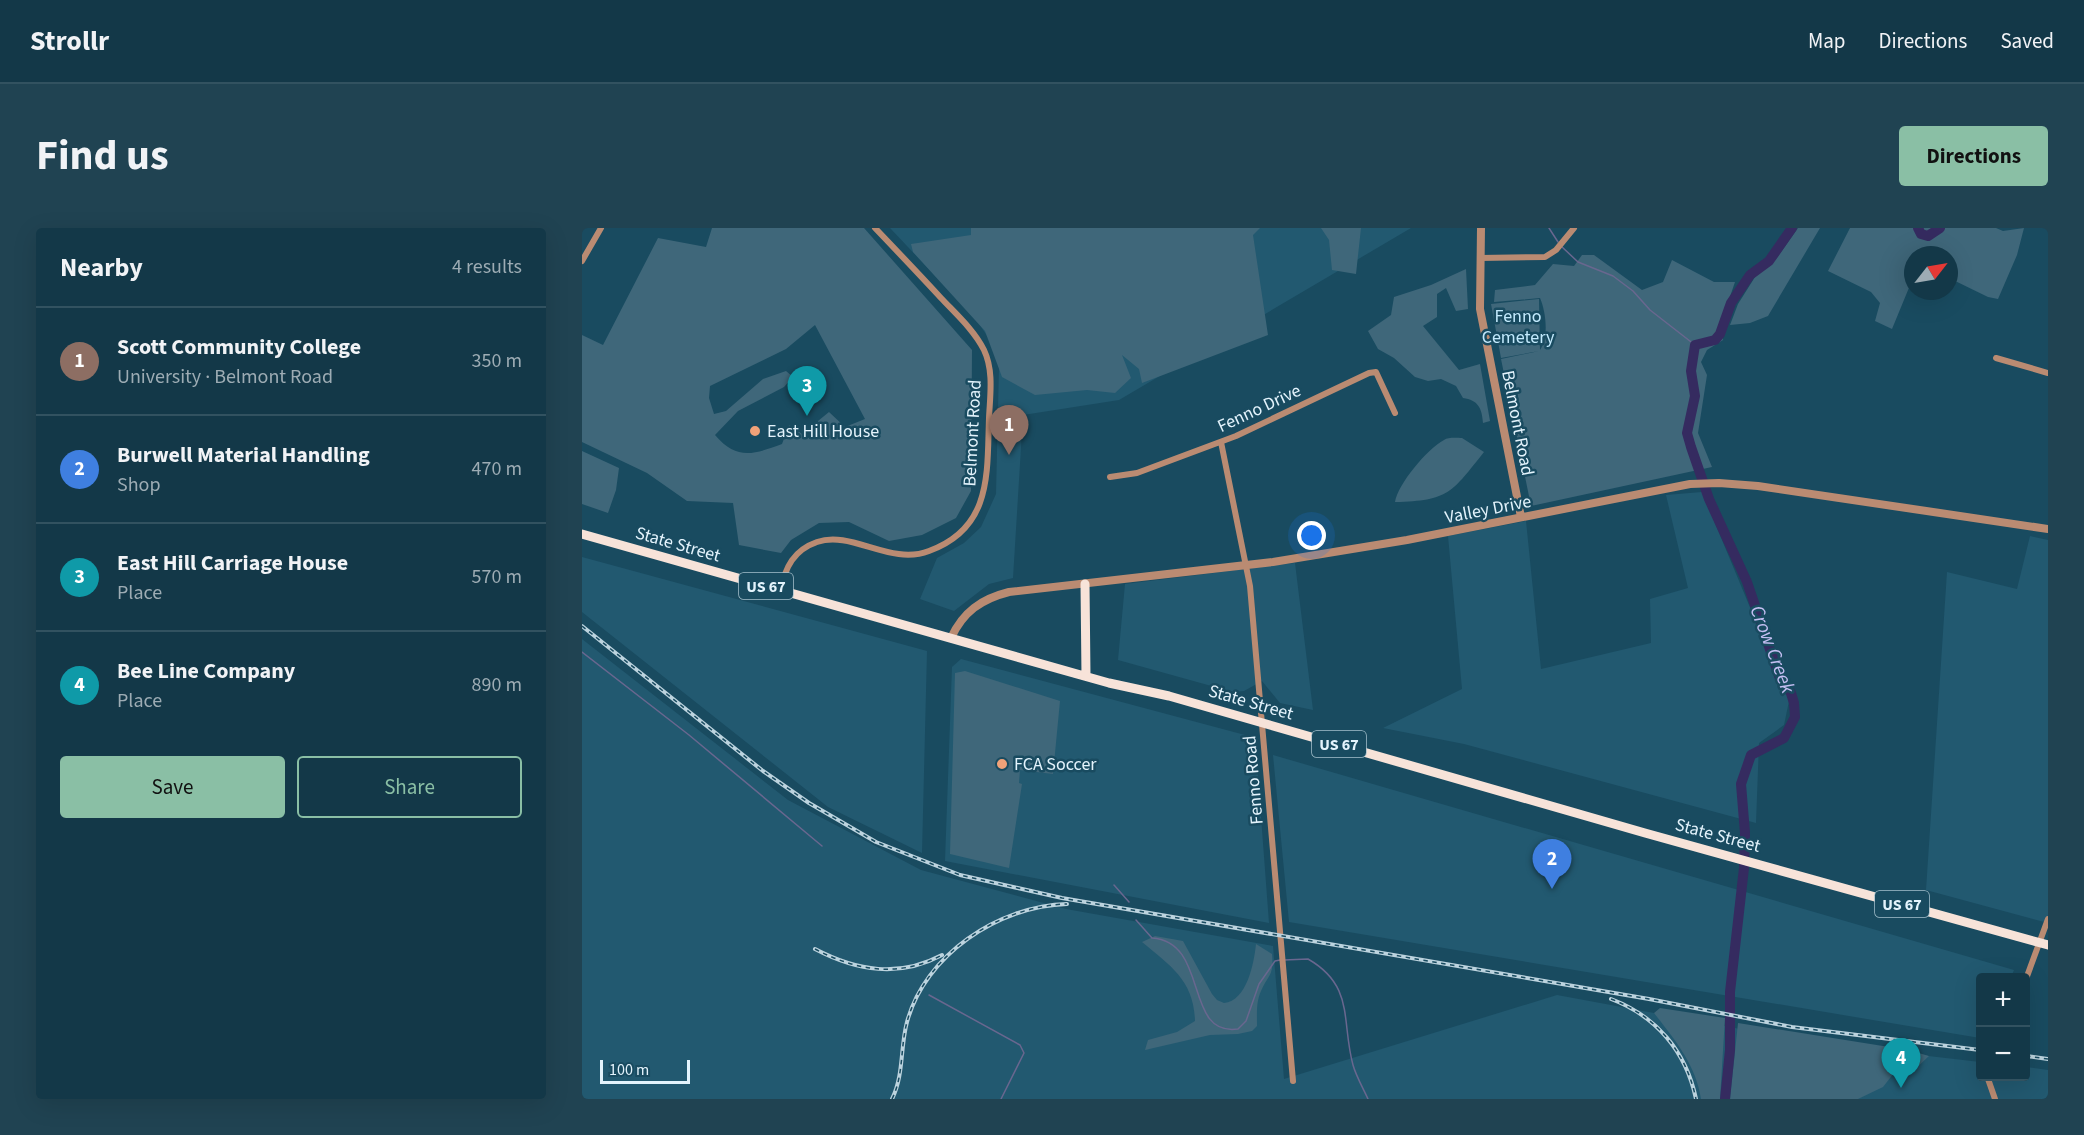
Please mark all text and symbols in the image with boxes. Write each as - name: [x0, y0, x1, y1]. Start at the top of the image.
- text: Strollr: [30, 21, 109, 61]
- text: Map: [1808, 26, 1846, 56]
- text: Directions: [1879, 26, 1967, 56]
- text: Saved: [2000, 26, 2054, 56]
- text: Find us: [36, 126, 169, 186]
- button: Directions: [1899, 126, 2048, 186]
- north arrow: [1904, 246, 1958, 300]
- text: Nearby: [60, 249, 143, 286]
- text: 4 results: [452, 253, 522, 281]
- park label: Fenno Cemetery: [1482, 304, 1555, 350]
- text: Scott Community College: [117, 331, 361, 363]
- text: 1: [74, 347, 85, 375]
- text: 350 m: [472, 347, 522, 375]
- text: University · Belmont Road: [117, 363, 333, 391]
- pin: 3: [788, 366, 826, 416]
- street label: Belmont Road: [1495, 368, 1540, 478]
- street label: Fenno Drive: [1213, 378, 1305, 439]
- street label: Belmont Road: [957, 379, 988, 487]
- pin: 1: [990, 406, 1028, 455]
- place label: East Hill House: [767, 419, 879, 444]
- marker: East Hill House: [748, 424, 762, 438]
- text: Burwell Material Handling: [117, 439, 370, 471]
- text: 2: [74, 455, 85, 483]
- text: 470 m: [472, 455, 522, 483]
- text: Shop: [117, 471, 161, 499]
- street label: Valley Drive: [1443, 489, 1533, 530]
- street label: State Street: [633, 520, 723, 569]
- your location: [1297, 521, 1326, 550]
- text: East Hill Carriage House: [117, 547, 348, 579]
- text: 3: [74, 563, 85, 591]
- text: 570 m: [472, 563, 522, 591]
- road number: US 67: [739, 573, 793, 599]
- text: Place: [117, 579, 162, 607]
- water label: Crow Creek: [1742, 601, 1802, 698]
- text: Bee Line Company: [117, 655, 295, 687]
- text: 4: [74, 671, 85, 699]
- text: 890 m: [472, 671, 522, 699]
- street label: State Street: [1206, 678, 1296, 727]
- text: Place: [117, 687, 162, 715]
- road number: US 67: [1312, 731, 1366, 757]
- street label: Fenno Road: [1237, 734, 1270, 826]
- place label: FCA Soccer: [1014, 752, 1097, 777]
- button: Save: [60, 756, 285, 818]
- button: Share: [297, 756, 522, 818]
- marker: FCA Soccer: [995, 757, 1009, 771]
- street label: State Street: [1673, 812, 1763, 859]
- pin: 2: [1532, 840, 1572, 889]
- road number: US 67: [1875, 891, 1929, 917]
- map controls: [1976, 973, 2030, 1081]
- button: +: [1976, 973, 2030, 1027]
- button: −: [1976, 1027, 2030, 1081]
- pin: 4: [1882, 1038, 1920, 1088]
- scale bar: [600, 1057, 690, 1084]
- text: 100 m: [609, 1059, 649, 1081]

